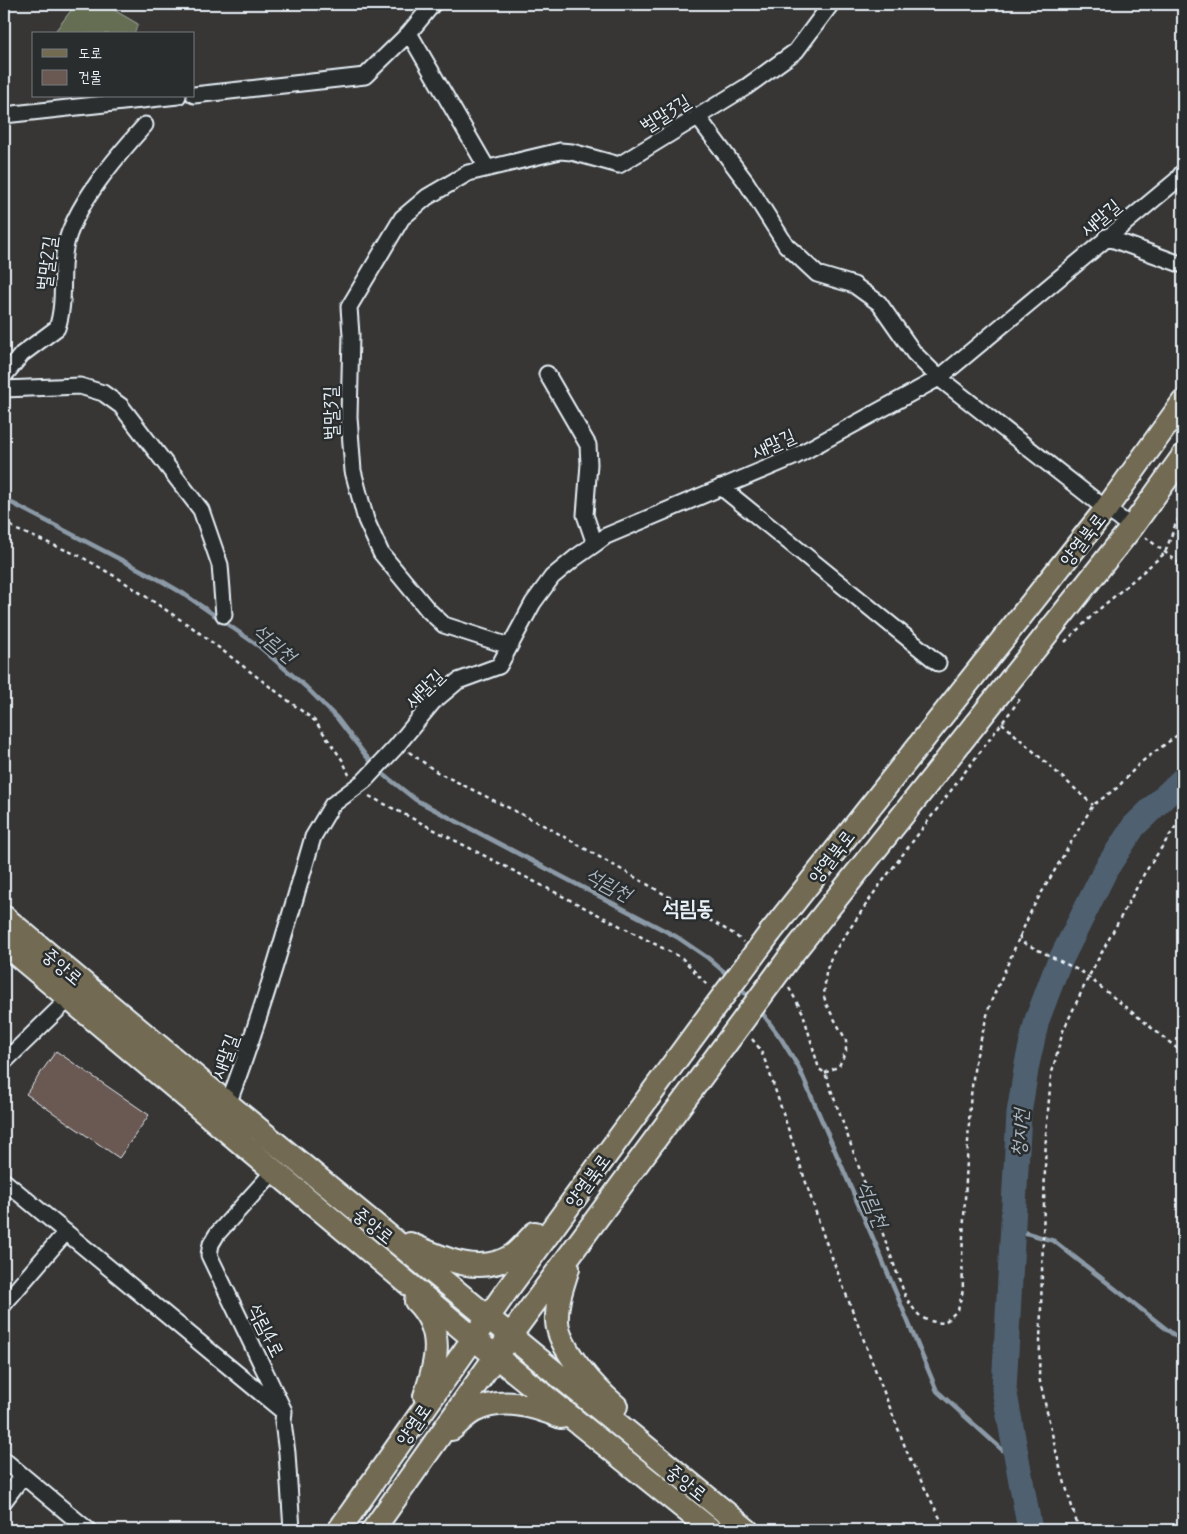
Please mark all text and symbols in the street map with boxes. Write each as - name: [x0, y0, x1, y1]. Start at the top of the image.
- legend: [32, 32, 195, 98]
- text: 도로: [78, 44, 102, 64]
- text: 건물: [78, 68, 102, 88]
- street label: 벌말3길: [636, 89, 696, 139]
- street label: 새말길: [1075, 194, 1127, 242]
- street label: 벌말2길: [32, 234, 63, 292]
- street label: 벌말3길: [319, 386, 344, 440]
- street label: 새말길: [748, 424, 800, 465]
- street label: 양열북로: [1055, 508, 1112, 572]
- water label: 석림천: [247, 618, 303, 671]
- street label: 새말길: [400, 664, 450, 714]
- street label: 양열북로: [804, 825, 861, 889]
- water label: 석림천: [581, 862, 638, 909]
- district label: 석림동: [663, 895, 713, 923]
- street label: 중앙로: [36, 943, 88, 991]
- street label: 새말길: [206, 1031, 245, 1082]
- water label: 청지천: [1005, 1106, 1036, 1158]
- street label: 양열북로: [560, 1149, 617, 1213]
- water label: 석림천: [850, 1177, 894, 1234]
- street label: 중앙로: [347, 1202, 399, 1250]
- street label: 석림4로: [242, 1300, 289, 1362]
- street label: 양열로: [391, 1399, 438, 1451]
- street label: 중앙로: [660, 1459, 712, 1507]

